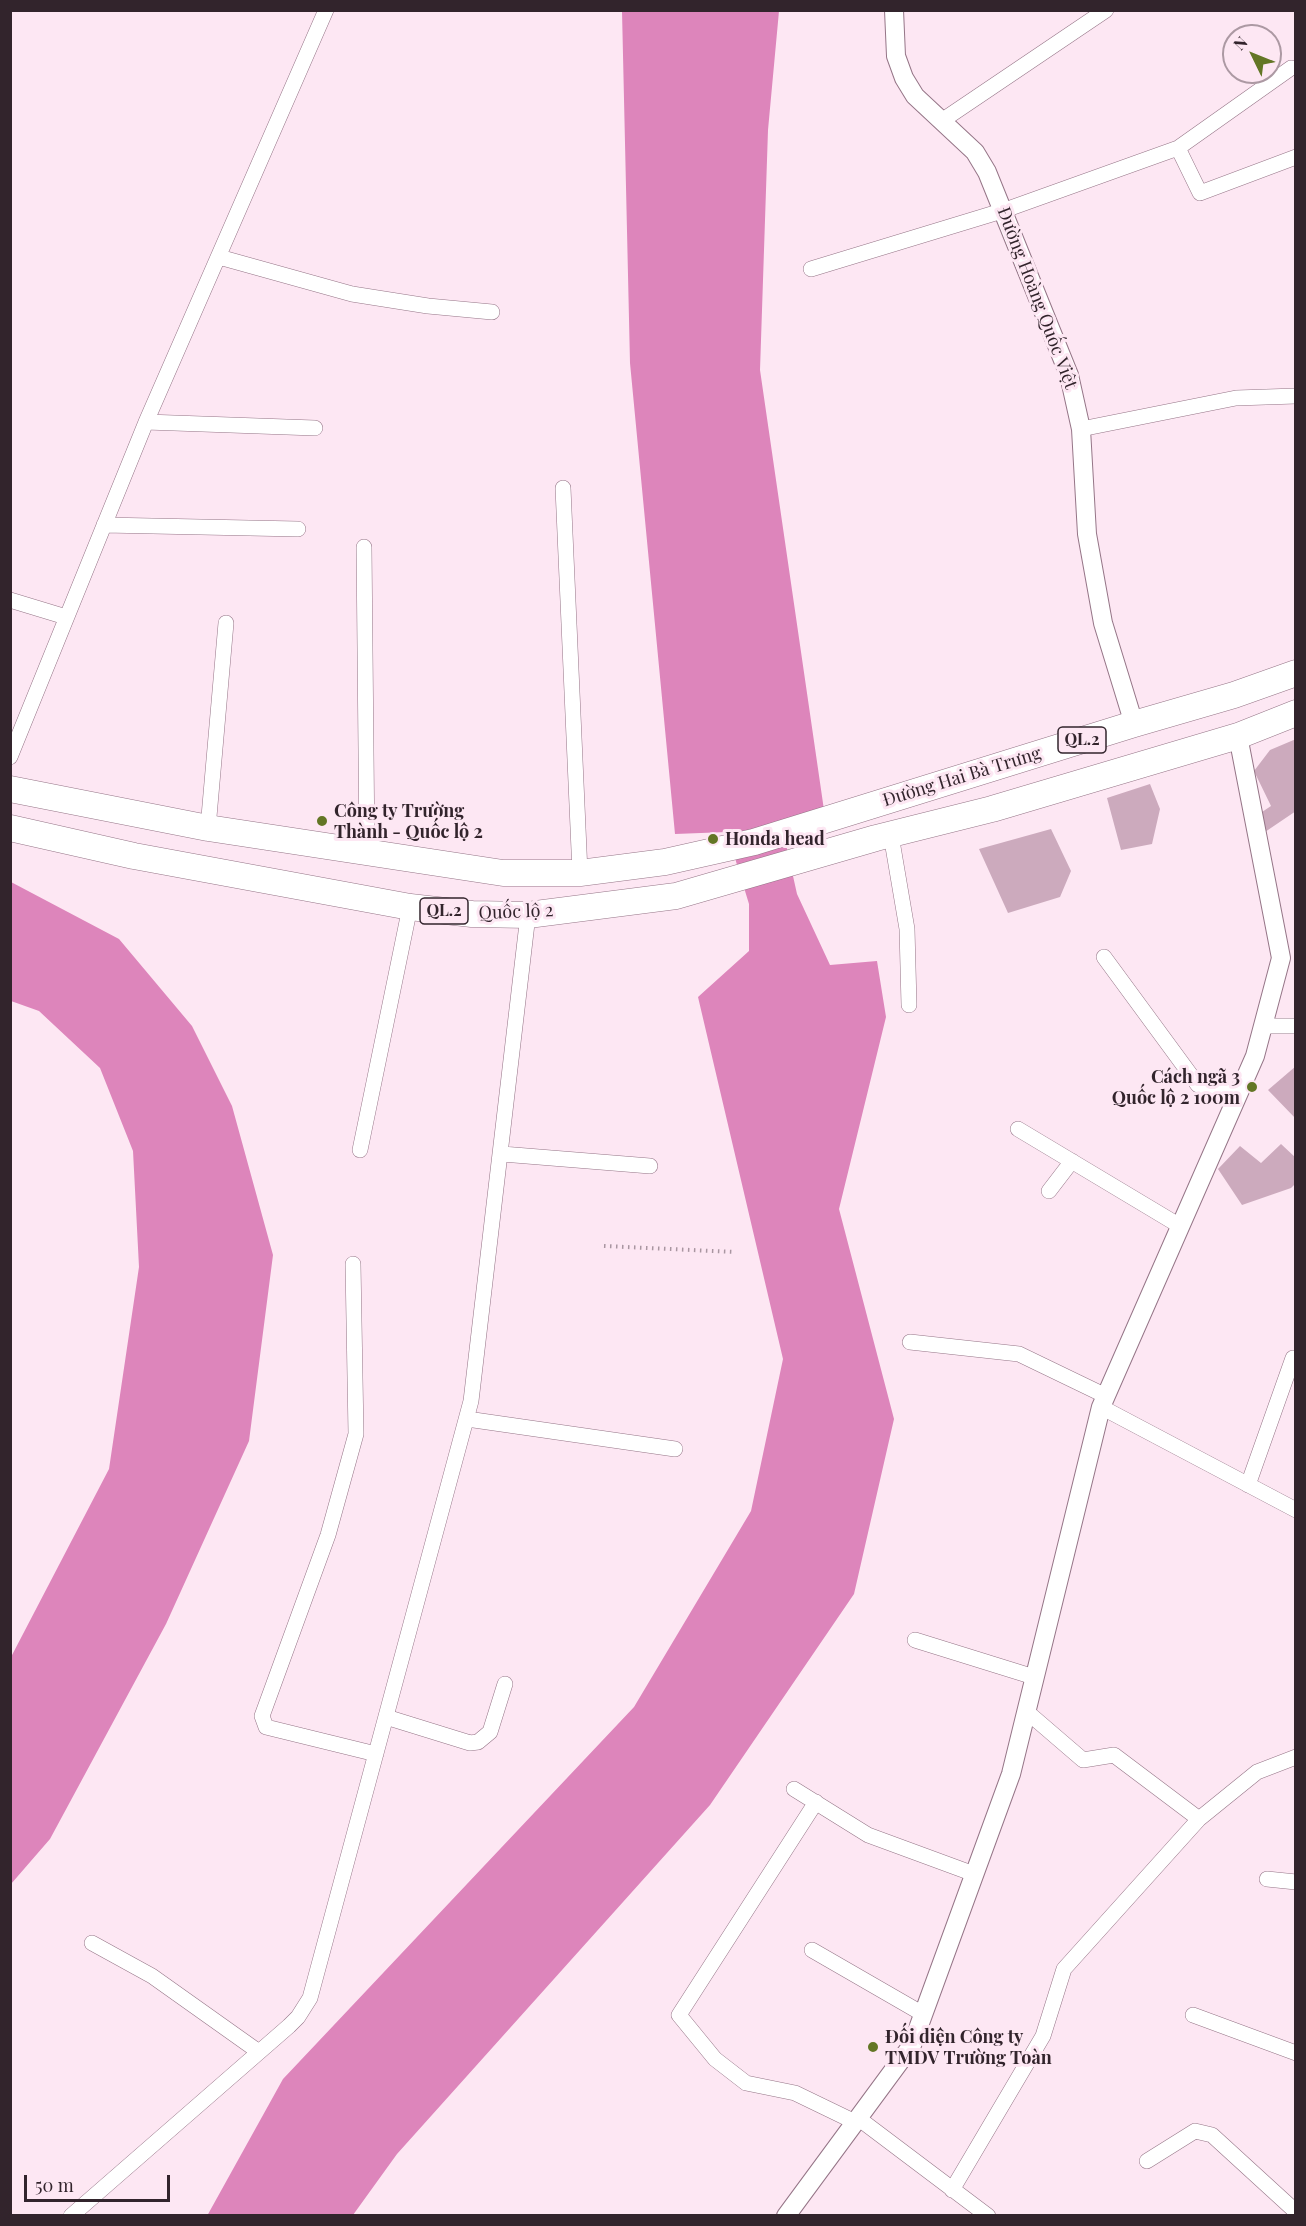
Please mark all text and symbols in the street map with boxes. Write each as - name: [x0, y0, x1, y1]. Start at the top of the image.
- north arrow: [1222, 24, 1282, 84]
- text: N: [1228, 31, 1252, 54]
- street label: Đường Hoàng Quốc Việt: [992, 204, 1082, 392]
- road number: QL.2: [1058, 727, 1106, 753]
- street label: Đường Hai Bà Trưng: [880, 743, 1044, 811]
- place label: Công ty Trường Thành - Quốc lộ 2: [334, 800, 483, 842]
- marker: Công ty Trường Thành - Quốc lộ 2: [315, 814, 329, 828]
- place label: Honda head: [725, 828, 825, 850]
- marker: Honda head: [706, 832, 720, 846]
- road number: QL.2: [420, 898, 468, 924]
- street label: Quốc lộ 2: [478, 900, 554, 924]
- place label: Cách ngã 3 Quốc lộ 2 100m: [1112, 1066, 1240, 1108]
- marker: Cách ngã 3 Quốc lộ 2 100m: [1245, 1080, 1259, 1094]
- place label: Đối diện Công ty TMDV Trường Toàn: [885, 2026, 1052, 2068]
- marker: Đối diện Công ty TMDV Trường Toàn: [866, 2040, 880, 2054]
- scale bar: [27, 2163, 172, 2201]
- text: 50 m: [35, 2173, 74, 2197]

